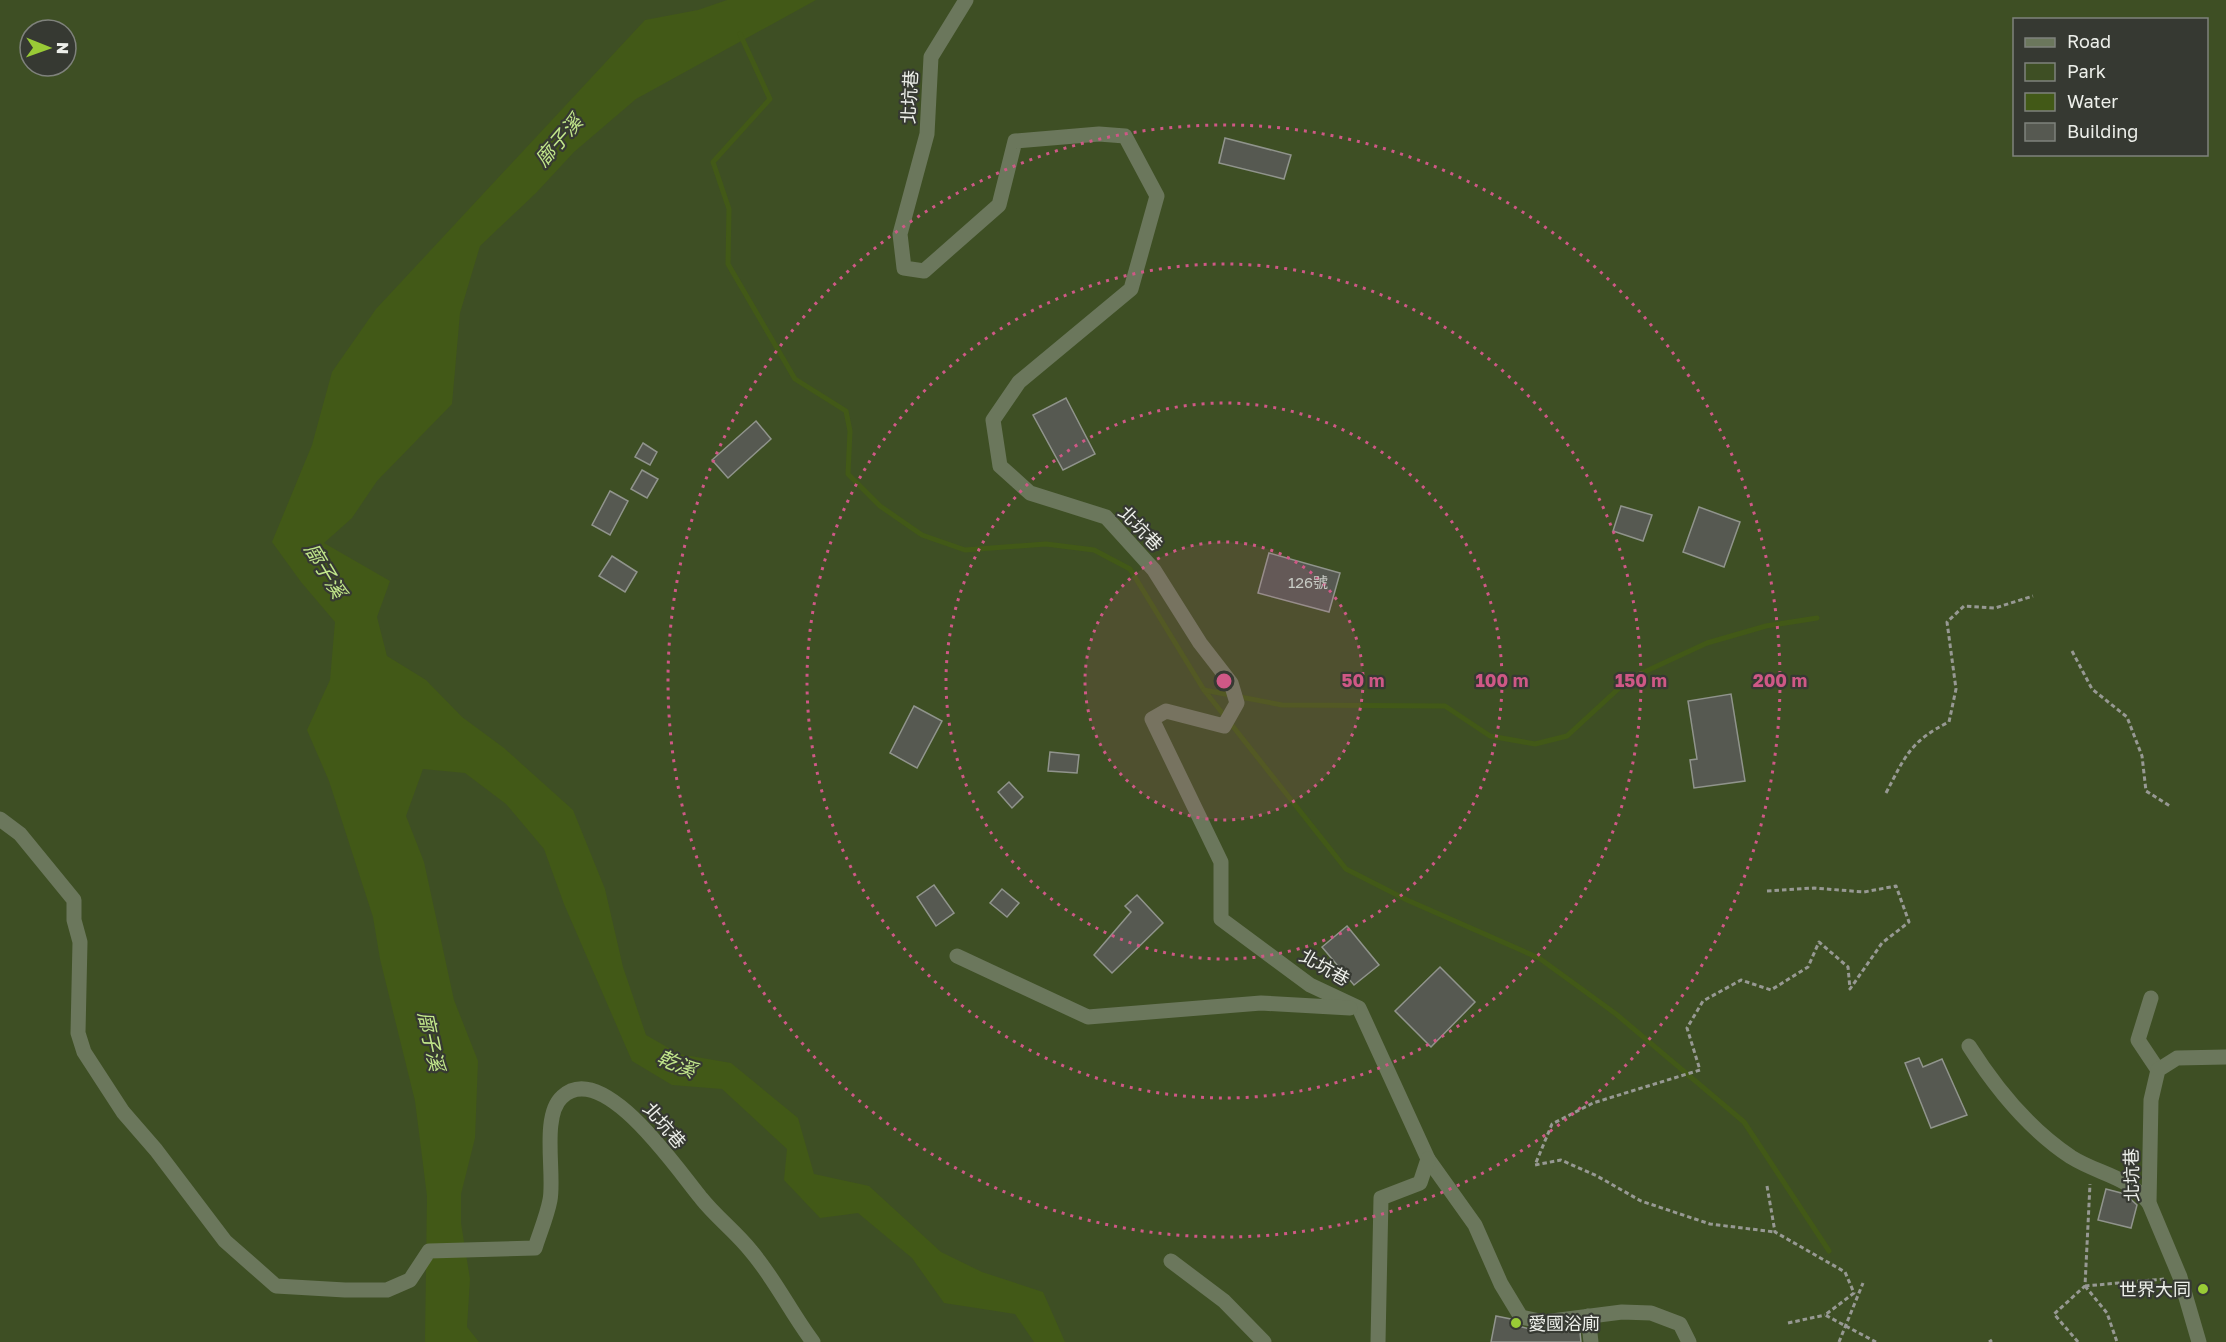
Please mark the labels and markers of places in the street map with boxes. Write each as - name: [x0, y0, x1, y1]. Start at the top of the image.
- centre of rings: [1214, 671, 1234, 691]
- place label: 世界大同: [2119, 1278, 2191, 1300]
- marker: 世界大同: [2196, 1282, 2210, 1296]
- place label: 愛國浴廁: [1528, 1312, 1600, 1334]
- marker: 愛國浴廁: [1509, 1316, 1523, 1330]

